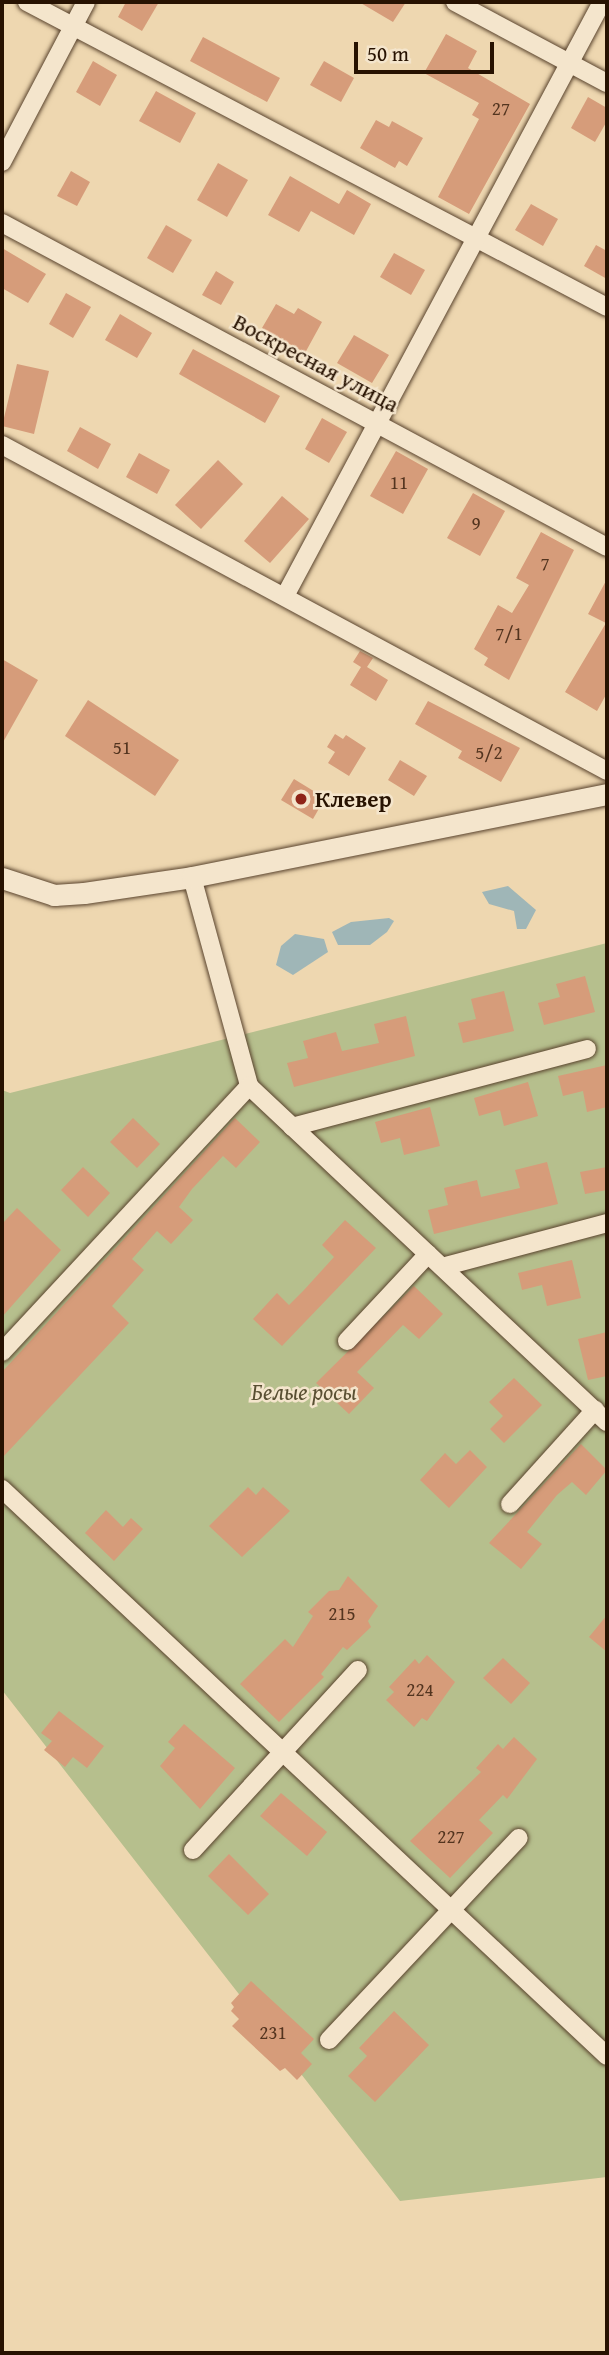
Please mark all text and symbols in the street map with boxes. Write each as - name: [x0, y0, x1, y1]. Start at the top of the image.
- scale bar: [357, 28, 497, 72]
- text: 50 m: [367, 38, 409, 69]
- house number: 27: [492, 98, 510, 120]
- street label: Воскресная улица: [229, 308, 403, 418]
- house number: 11: [390, 472, 408, 494]
- house number: 9: [471, 513, 481, 535]
- house number: 7: [540, 553, 550, 575]
- house number: 7/1: [495, 623, 523, 645]
- house number: 51: [113, 737, 131, 759]
- house number: 5/2: [475, 742, 503, 764]
- place label: Клевер: [315, 785, 392, 813]
- marker: Клевер: [293, 791, 309, 807]
- park label: Белые росы: [251, 1378, 357, 1406]
- house number: 215: [328, 1603, 356, 1625]
- house number: 224: [406, 1679, 434, 1701]
- house number: 227: [437, 1826, 465, 1848]
- house number: 231: [259, 2022, 287, 2044]

